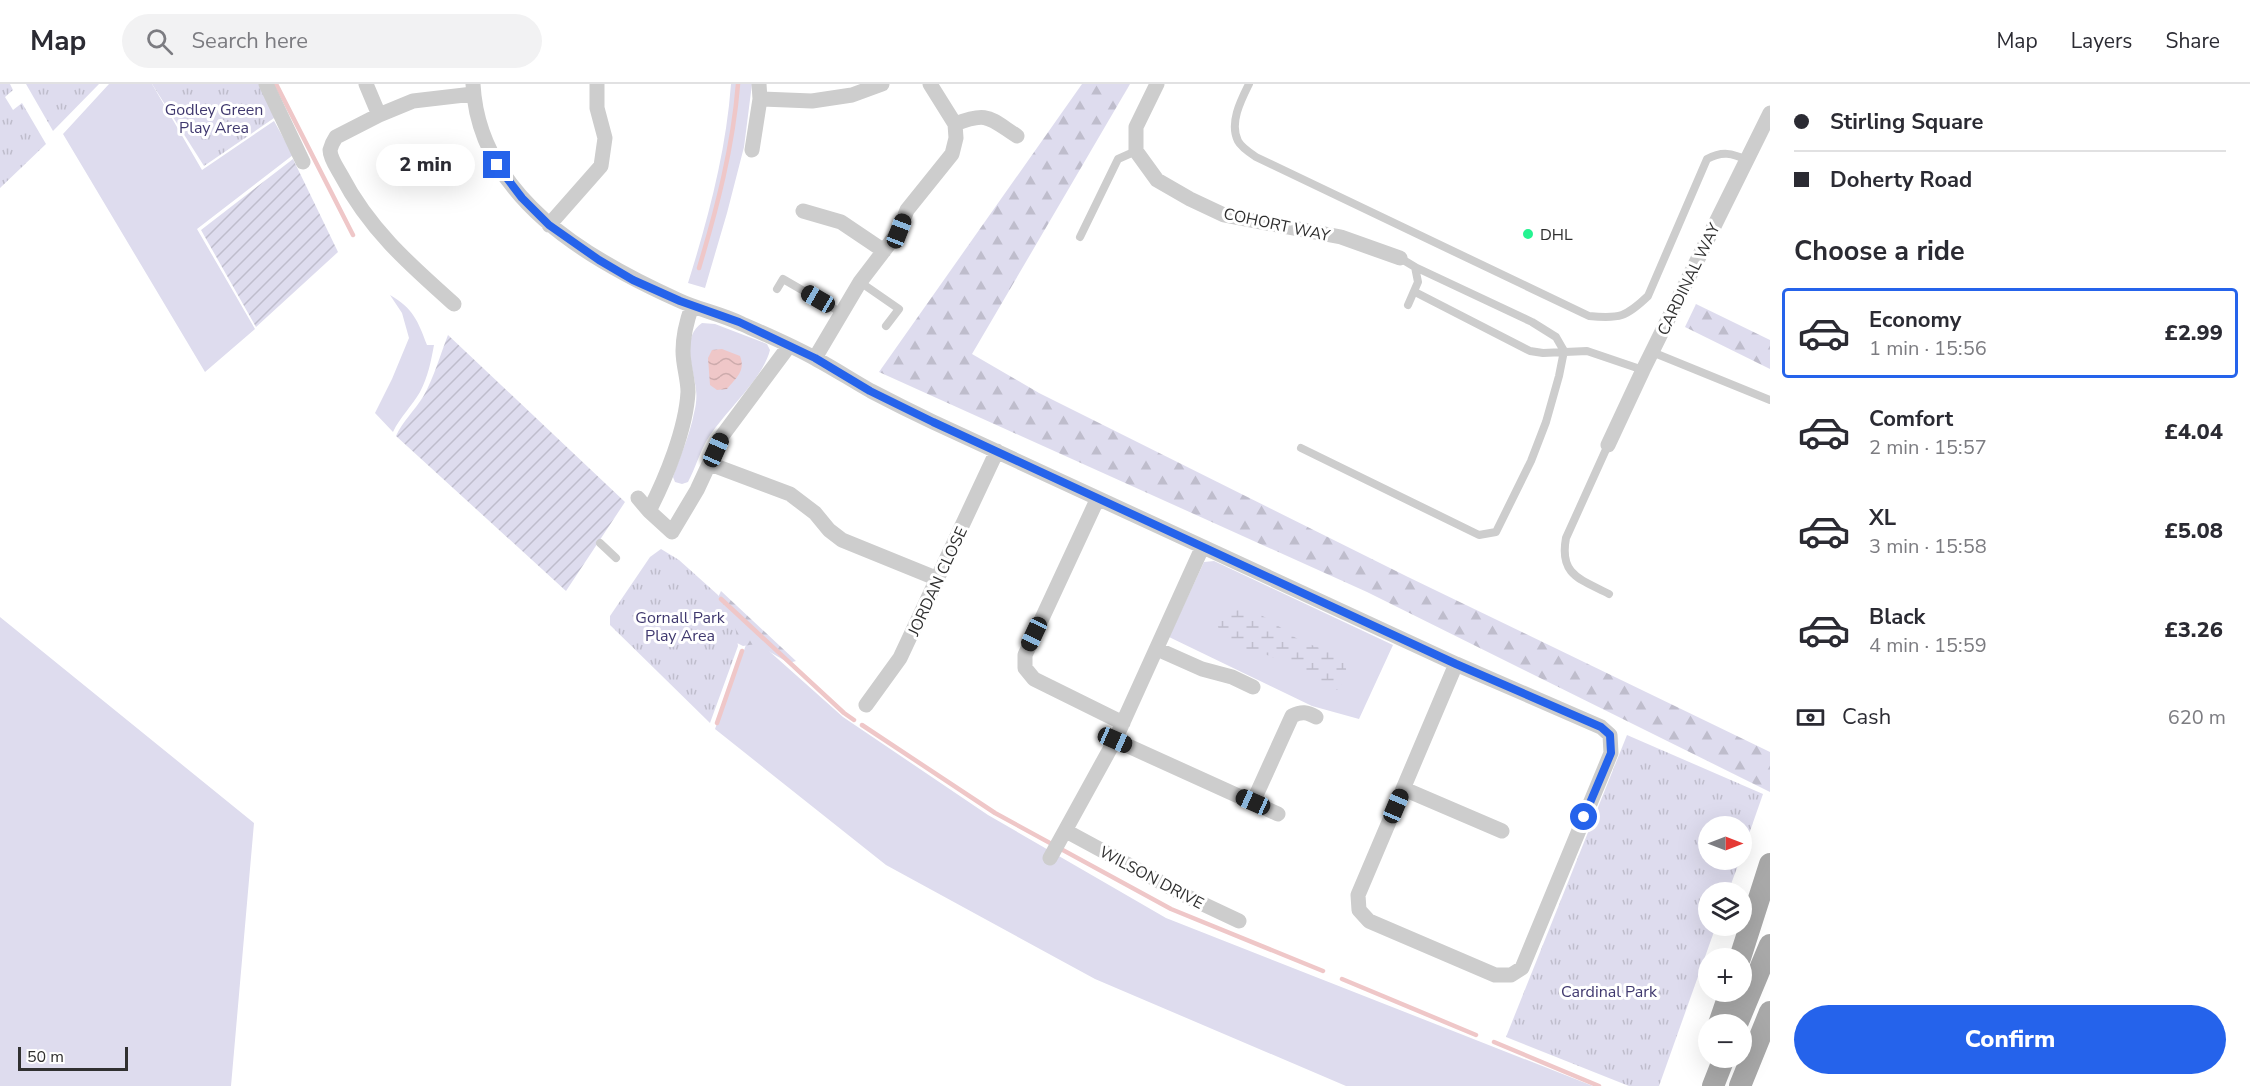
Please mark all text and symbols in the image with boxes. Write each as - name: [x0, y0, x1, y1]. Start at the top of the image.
- search box: [122, 14, 542, 68]
- text: Map: [30, 22, 86, 60]
- icon: search: [143, 25, 176, 58]
- text: Search here: [191, 26, 308, 56]
- text: Map: [1996, 27, 2038, 55]
- text: Layers: [2071, 27, 2132, 55]
- text: Share: [2165, 27, 2220, 55]
- park label: Godley Green Play Area: [165, 99, 263, 139]
- text: Stirling Square: [1830, 107, 1983, 137]
- callout: 2 min: [377, 144, 476, 186]
- text: 2 min: [399, 151, 452, 178]
- route end: [483, 151, 510, 178]
- text: Doherty Road: [1830, 165, 1972, 195]
- street label: COHORT WAY: [1222, 203, 1332, 247]
- car: [884, 211, 914, 251]
- street label: CARDINAL WAY: [1652, 219, 1726, 339]
- place label: DHL: [1540, 224, 1573, 246]
- marker: DHL: [1521, 227, 1535, 241]
- text: Choose a ride: [1794, 233, 1965, 270]
- car: [798, 282, 838, 316]
- text: Economy: [1869, 305, 1961, 335]
- icon: car: [1797, 306, 1851, 360]
- text: £2.99: [2164, 318, 2223, 348]
- text: 1 min · 15:56: [1869, 335, 1987, 362]
- text: Comfort: [1869, 404, 1953, 434]
- icon: car: [1797, 405, 1851, 459]
- text: £4.04: [2164, 417, 2223, 447]
- car: [700, 430, 732, 470]
- text: 2 min · 15:57: [1869, 434, 1987, 461]
- text: XL: [1869, 503, 1896, 533]
- icon: car: [1797, 504, 1851, 558]
- text: £5.08: [2164, 516, 2223, 546]
- street label: JORDAN CLOSE: [903, 523, 973, 640]
- text: 3 min · 15:58: [1869, 533, 1987, 560]
- text: Black: [1869, 602, 1925, 632]
- icon: car: [1797, 603, 1851, 657]
- park label: Gornall Park Play Area: [635, 607, 726, 647]
- car: [1018, 614, 1050, 654]
- text: £3.26: [2164, 615, 2223, 645]
- text: 4 min · 15:59: [1869, 632, 1987, 659]
- icon: cash: [1794, 701, 1827, 734]
- text: Cash: [1842, 702, 1891, 732]
- text: 620 m: [2168, 704, 2226, 731]
- car: [1095, 724, 1135, 756]
- car: [1233, 786, 1273, 818]
- car: [1381, 786, 1411, 826]
- route start: [1570, 803, 1597, 830]
- north arrow: [1698, 816, 1752, 870]
- map controls: [1698, 816, 1752, 1068]
- street label: WILSON DRIVE: [1096, 841, 1208, 915]
- button: layers: [1698, 882, 1752, 936]
- button: +: [1698, 948, 1752, 1002]
- park label: Cardinal Park: [1561, 981, 1658, 1003]
- button: Confirm: [1794, 1005, 2226, 1074]
- button: −: [1698, 1014, 1752, 1068]
- scale bar: [18, 1044, 128, 1072]
- text: 50 m: [27, 1046, 64, 1068]

